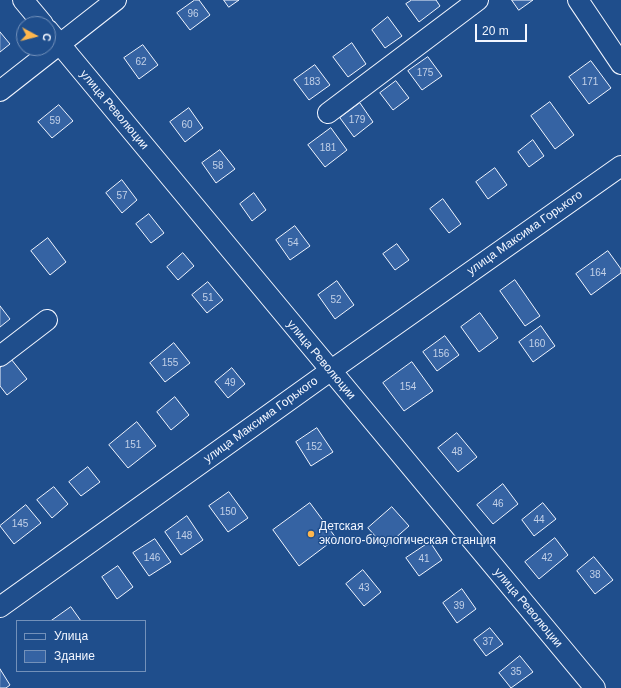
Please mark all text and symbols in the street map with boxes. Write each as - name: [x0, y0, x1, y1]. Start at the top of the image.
- house number: 96: [187, 8, 199, 20]
- north arrow: [16, 16, 56, 56]
- scale bar: [477, 16, 529, 42]
- text: 20 m: [482, 24, 509, 38]
- text: С: [40, 33, 53, 42]
- house number: 62: [135, 56, 147, 68]
- street label: улица Революции: [77, 67, 151, 153]
- house number: 175: [417, 67, 433, 79]
- house number: 183: [304, 76, 320, 88]
- house number: 171: [582, 76, 598, 88]
- house number: 179: [349, 114, 365, 126]
- house number: 59: [49, 115, 61, 127]
- house number: 60: [181, 119, 193, 131]
- house number: 181: [320, 142, 336, 154]
- house number: 58: [212, 160, 224, 172]
- street label: улица Максима Горького: [465, 188, 585, 278]
- house number: 57: [116, 190, 128, 202]
- house number: 54: [287, 237, 299, 249]
- house number: 164: [590, 267, 606, 279]
- house number: 51: [202, 292, 214, 304]
- house number: 52: [330, 294, 342, 306]
- street label: улица Революции: [284, 317, 358, 403]
- house number: 160: [529, 338, 545, 350]
- house number: 156: [433, 348, 449, 360]
- house number: 155: [162, 357, 178, 369]
- street label: улица Максима Горького: [201, 374, 321, 466]
- house number: 49: [224, 377, 236, 389]
- house number: 154: [400, 381, 416, 393]
- house number: 151: [125, 439, 141, 451]
- house number: 152: [306, 441, 322, 453]
- house number: 48: [451, 446, 463, 458]
- house number: 46: [492, 498, 504, 510]
- house number: 150: [220, 506, 236, 518]
- house number: 44: [533, 514, 545, 526]
- house number: 145: [12, 518, 28, 530]
- place label: Детская эколого-биологическая станция: [319, 520, 496, 548]
- marker: Детская эколого-биологическая станция: [306, 529, 316, 539]
- house number: 148: [176, 530, 192, 542]
- house number: 146: [144, 552, 160, 564]
- house number: 42: [541, 552, 553, 564]
- house number: 41: [418, 553, 430, 565]
- street label: улица Революции: [491, 565, 565, 651]
- house number: 38: [589, 569, 601, 581]
- house number: 43: [358, 582, 370, 594]
- house number: 39: [453, 600, 465, 612]
- legend: [16, 620, 146, 672]
- text: Улица: [54, 629, 88, 643]
- house number: 37: [482, 636, 494, 648]
- text: Здание: [54, 649, 95, 663]
- house number: 35: [510, 666, 522, 678]

